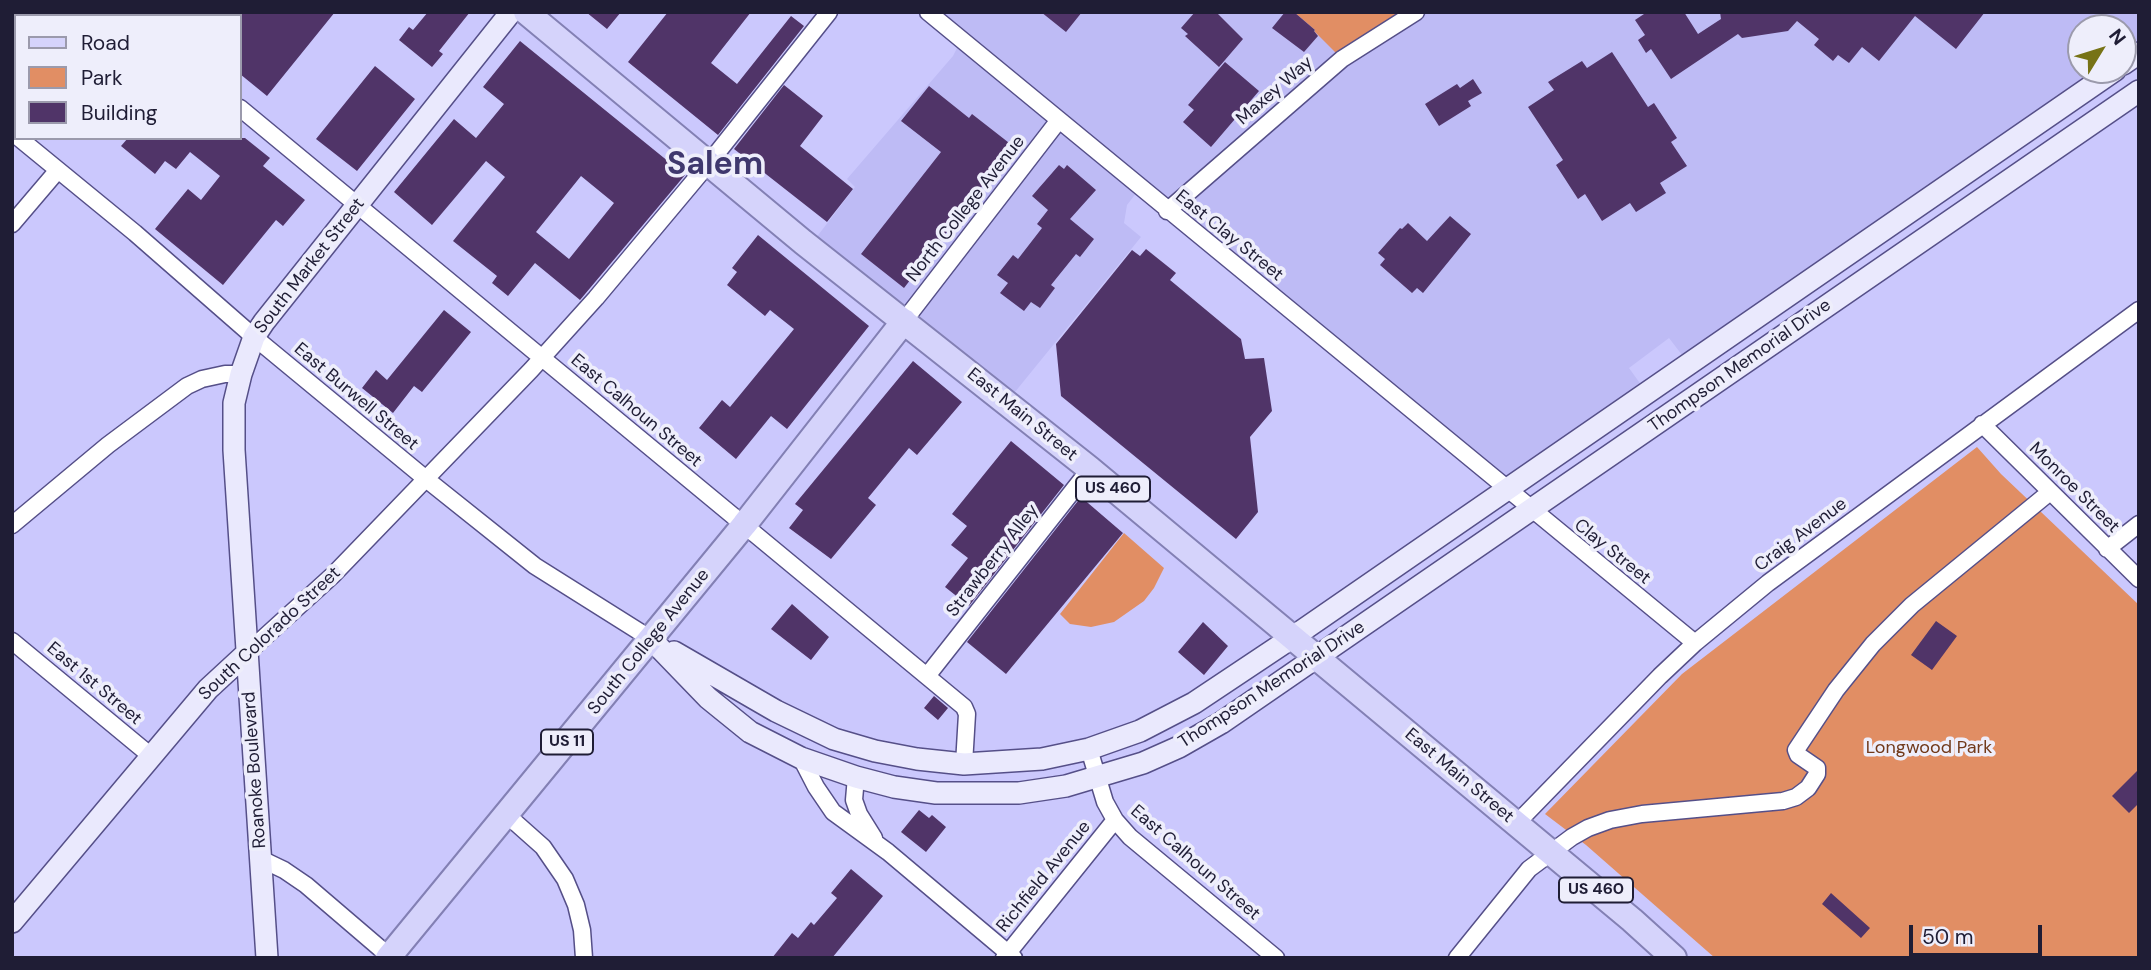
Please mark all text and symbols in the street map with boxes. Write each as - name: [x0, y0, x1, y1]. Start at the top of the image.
- legend: [14, 14, 242, 140]
- north arrow: [2067, 14, 2137, 84]
- text: N: [2103, 24, 2131, 50]
- text: Road: [81, 29, 130, 57]
- street label: Maxey Way: [1232, 52, 1318, 130]
- text: Park: [81, 64, 122, 92]
- text: Building: [81, 99, 157, 127]
- street label: North College Avenue: [902, 132, 1030, 286]
- district label: Salem: [667, 147, 763, 185]
- street label: East Clay Street: [1171, 186, 1287, 286]
- street label: South Market Street: [250, 194, 370, 338]
- street label: Thompson Memorial Drive: [1645, 295, 1835, 437]
- street label: East Burwell Street: [289, 339, 423, 455]
- street label: East Calhoun Street: [566, 350, 706, 472]
- street label: East Main Street: [962, 364, 1082, 466]
- street label: Monroe Street: [2024, 438, 2124, 538]
- road number: US 460: [1076, 476, 1150, 502]
- street label: Craig Avenue: [1751, 493, 1851, 577]
- street label: Strawberry Alley: [942, 500, 1044, 622]
- street label: Clay Street: [1569, 515, 1655, 589]
- street label: South Colorado Street: [195, 563, 345, 705]
- street label: South College Avenue: [584, 565, 714, 719]
- street label: Thompson Memorial Drive: [1175, 617, 1369, 753]
- street label: East 1st Street: [42, 638, 146, 730]
- street label: Roanoke Boulevard: [239, 691, 271, 849]
- street label: East Main Street: [1400, 724, 1518, 828]
- road number: US 11: [541, 730, 593, 754]
- park label: Longwood Park: [1866, 737, 1992, 759]
- street label: East Calhoun Street: [1126, 801, 1264, 925]
- street label: Richfield Avenue: [992, 817, 1096, 937]
- road number: US 460: [1559, 877, 1633, 902]
- scale bar: [1913, 911, 2046, 955]
- text: 50 m: [1922, 923, 1973, 951]

